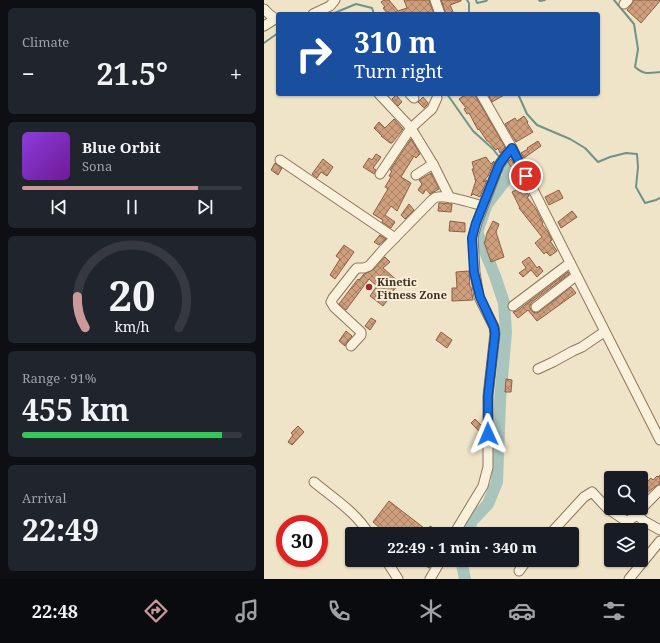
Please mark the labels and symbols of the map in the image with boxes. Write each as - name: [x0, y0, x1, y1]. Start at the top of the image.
- pin: [509, 159, 543, 193]
- place label: Kinetic Fitness Zone: [377, 274, 447, 302]
- marker: Kinetic Fitness Zone: [364, 282, 374, 292]
- position arrow: [467, 413, 509, 455]
- speed limit sign: 30: [276, 515, 328, 567]

